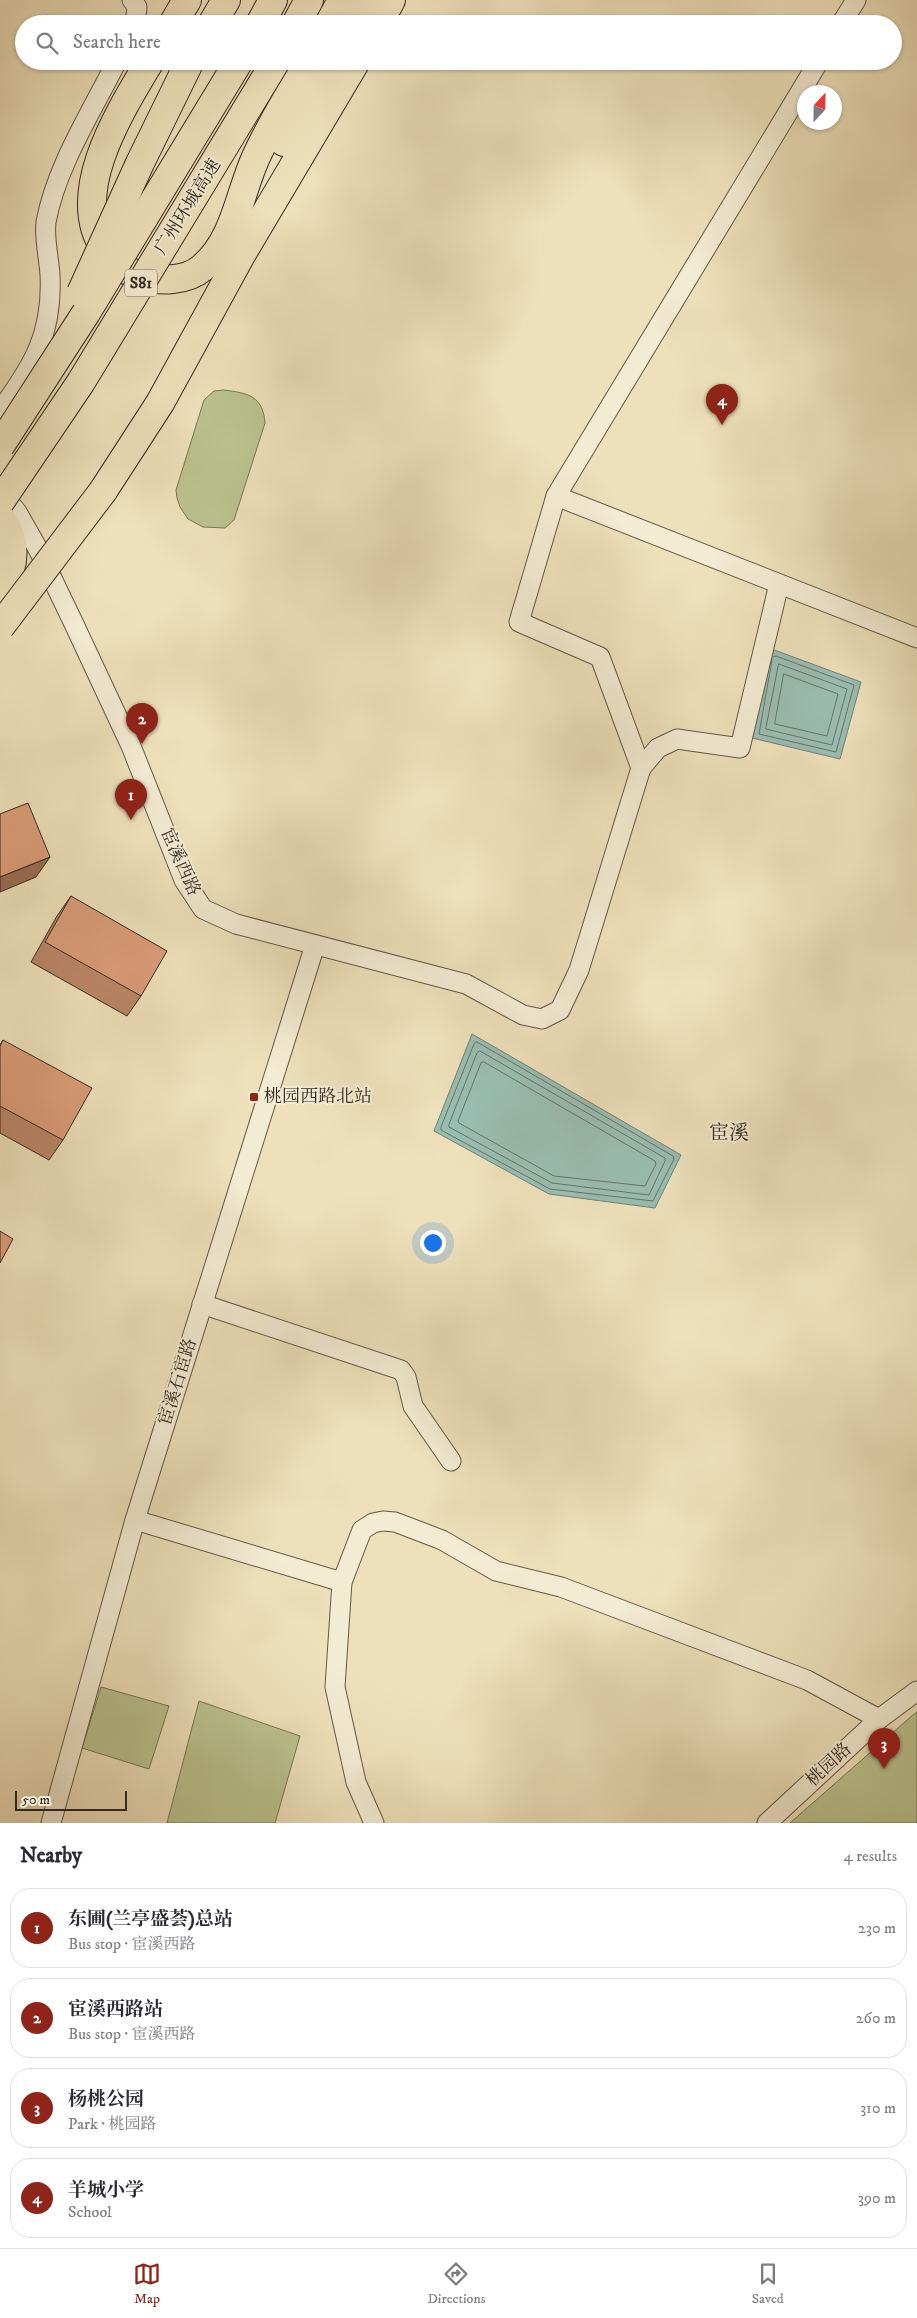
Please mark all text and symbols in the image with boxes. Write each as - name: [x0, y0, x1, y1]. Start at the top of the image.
- search box: [15, 15, 902, 70]
- icon: search: [33, 29, 61, 57]
- text: Search here: [73, 31, 161, 54]
- north arrow: [797, 85, 842, 130]
- street label: 广州环城高速: [150, 155, 226, 259]
- road number: S81: [125, 270, 157, 296]
- pin: 4: [706, 384, 738, 425]
- pin: 2: [126, 703, 158, 744]
- pin: 1: [115, 779, 147, 820]
- street label: 宦溪西路: [155, 825, 205, 899]
- place label: 桃园西路北站: [264, 1086, 372, 1108]
- marker: 桃园西路北站: [248, 1091, 260, 1103]
- district label: 宦溪: [709, 1121, 749, 1146]
- your location: [420, 1230, 446, 1256]
- street label: 宦溪石宦路: [154, 1336, 202, 1428]
- pin: 3: [868, 1728, 900, 1769]
- street label: 桃园路: [802, 1739, 856, 1791]
- scale bar: [15, 1788, 128, 1811]
- text: 50 m: [22, 1791, 50, 1809]
- text: Nearby: [20, 1843, 82, 1869]
- text: 4 results: [844, 1846, 897, 1866]
- text: 东圃(兰亭盛荟)总站: [68, 1908, 233, 1931]
- text: 1: [34, 1918, 40, 1938]
- text: 230 m: [858, 1918, 896, 1938]
- text: Bus stop · 宦溪西路: [68, 1934, 196, 1954]
- text: 宦溪西路站: [68, 1998, 163, 2021]
- text: 2: [33, 2008, 41, 2028]
- text: 260 m: [856, 2008, 896, 2028]
- text: Bus stop · 宦溪西路: [68, 2024, 196, 2044]
- text: 杨桃公园: [68, 2088, 144, 2111]
- text: 3: [34, 2098, 40, 2118]
- text: 310 m: [860, 2098, 896, 2118]
- text: Park · 桃园路: [68, 2114, 157, 2134]
- text: 羊城小学: [68, 2179, 144, 2202]
- text: 4: [32, 2188, 42, 2208]
- text: 390 m: [858, 2188, 896, 2208]
- text: School: [68, 2202, 112, 2222]
- tab: Map: [133, 2260, 161, 2308]
- tab: Directions: [427, 2260, 485, 2308]
- tab: Saved: [752, 2260, 784, 2308]

